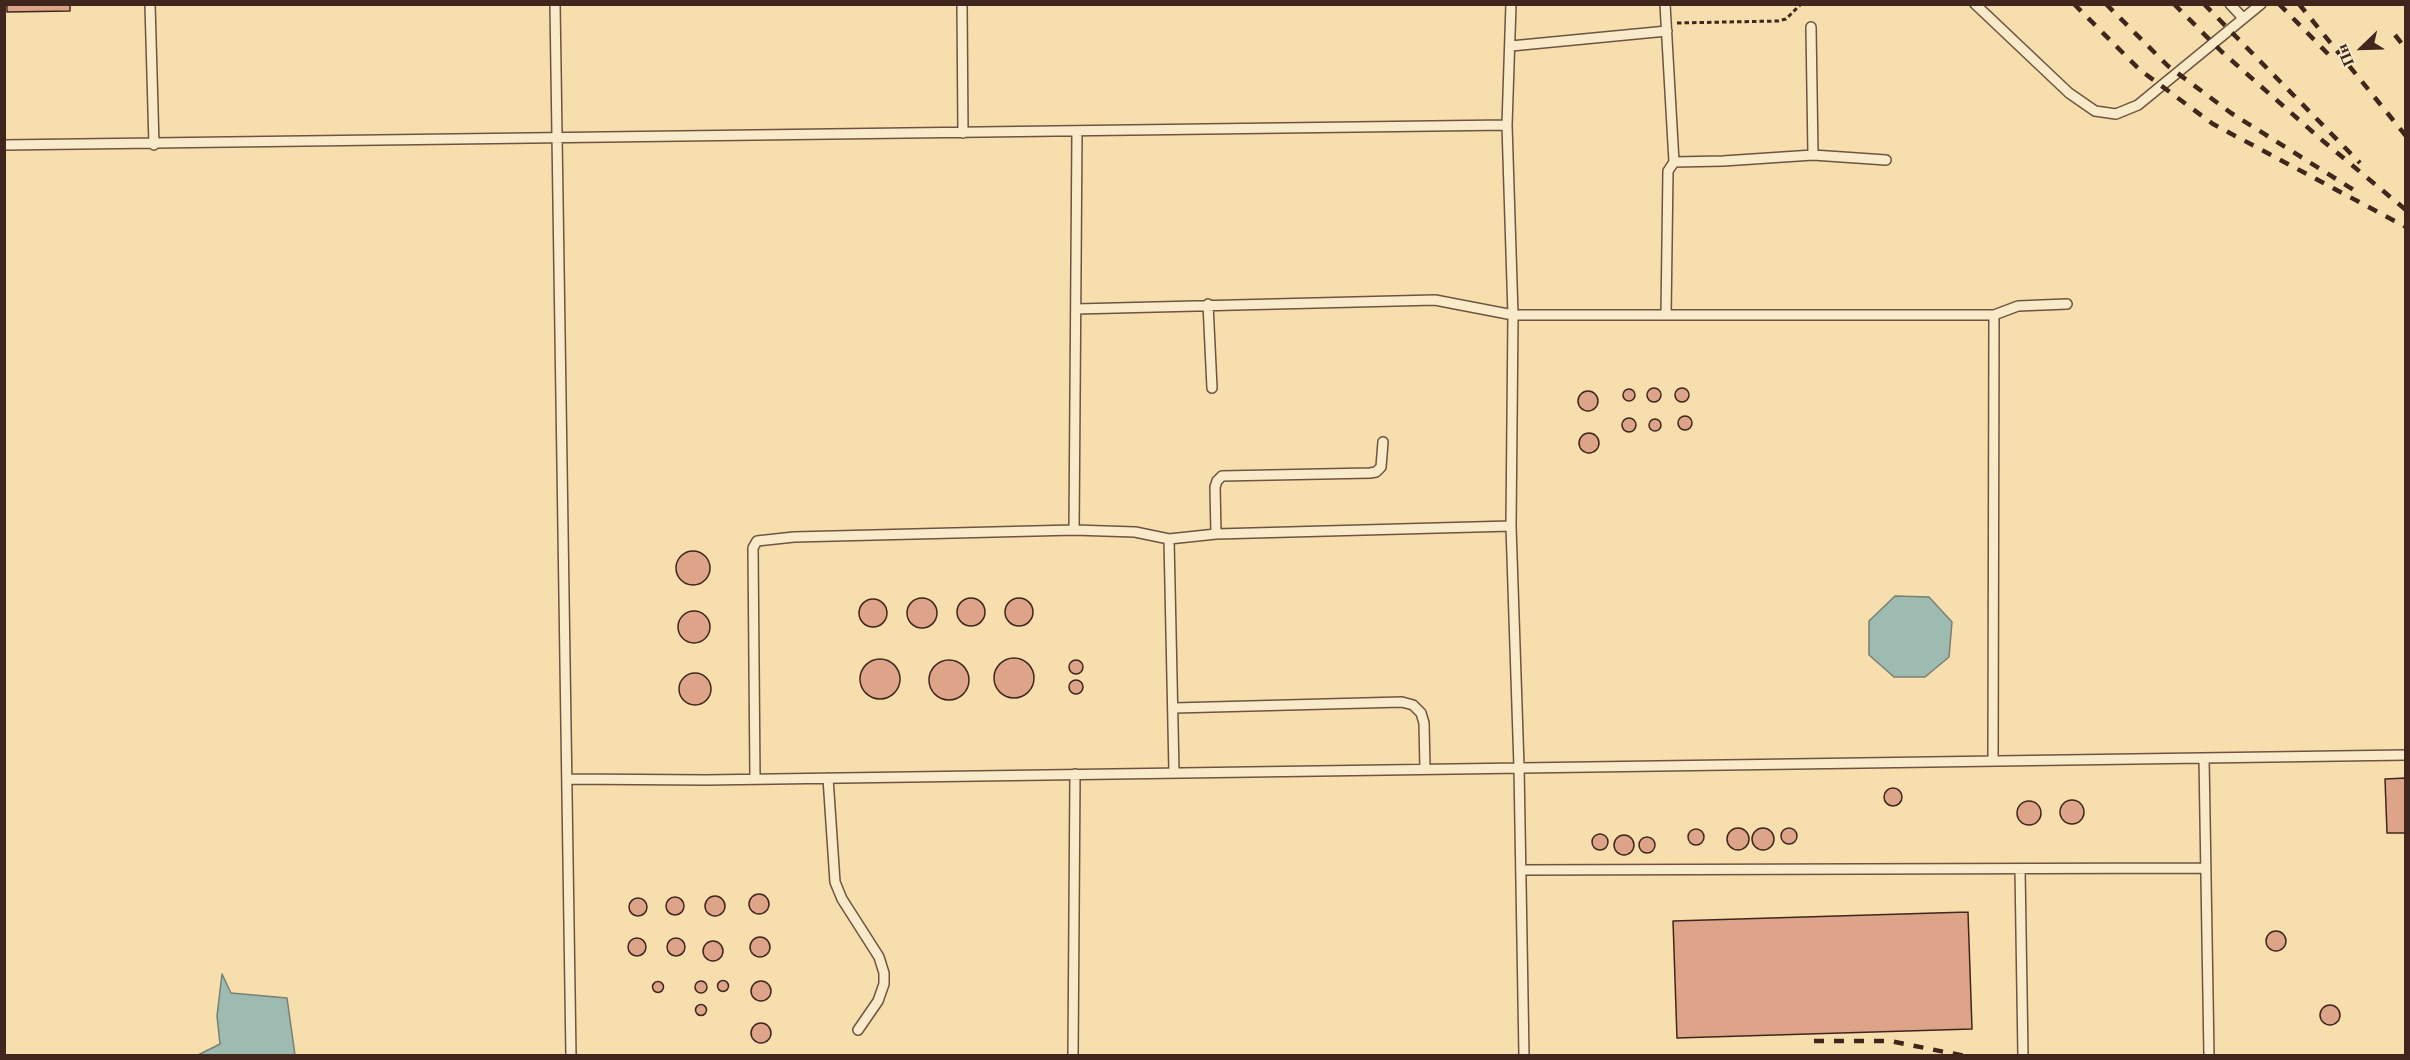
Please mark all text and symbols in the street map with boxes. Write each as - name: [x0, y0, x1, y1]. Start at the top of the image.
- north arrow: [2332, 18, 2392, 78]
- text: Пн: [2331, 41, 2359, 69]

